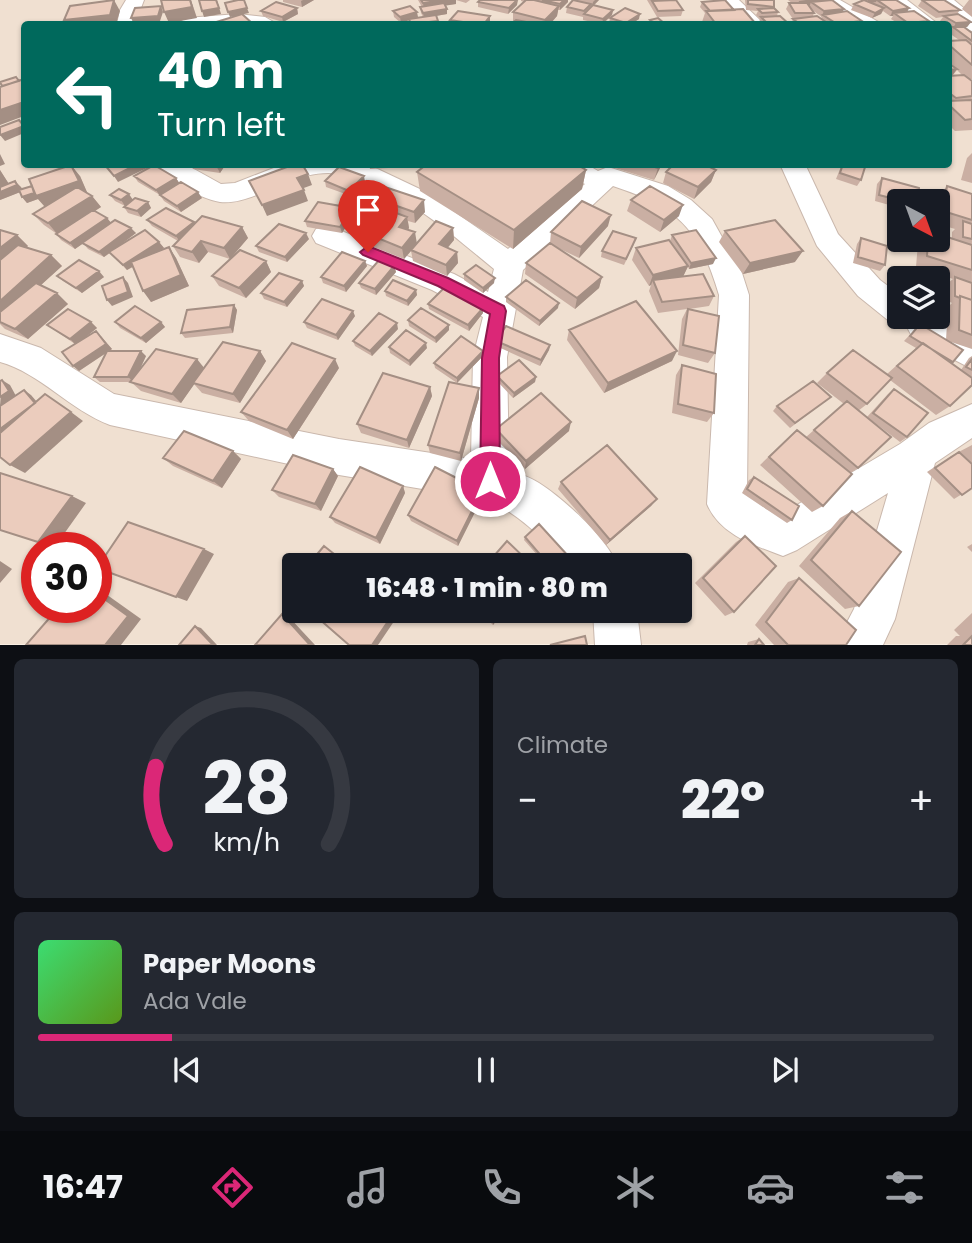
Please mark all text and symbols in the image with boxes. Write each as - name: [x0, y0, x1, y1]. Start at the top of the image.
- text: 40 m: [157, 37, 284, 105]
- icon: left: [42, 49, 133, 140]
- text: Turn left: [157, 102, 286, 147]
- pin: [338, 180, 398, 252]
- north arrow: [887, 189, 950, 252]
- map controls: [887, 189, 950, 329]
- icon: arrive: [349, 191, 387, 229]
- button: layers: [887, 266, 950, 329]
- position arrow: [453, 444, 527, 518]
- speed limit sign: 30: [21, 532, 112, 623]
- text: 16:48 · 1 min · 80 m: [366, 570, 608, 606]
- text: Climate: [517, 729, 608, 761]
- text: 28: [202, 739, 291, 840]
- text: 22°: [681, 764, 765, 837]
- text: −: [517, 774, 538, 827]
- text: +: [908, 774, 934, 827]
- text: km/h: [213, 825, 280, 860]
- text: Paper Moons: [143, 946, 316, 982]
- text: Ada Vale: [143, 985, 247, 1017]
- icon: previous: [168, 1051, 206, 1089]
- icon: pause: [467, 1051, 505, 1089]
- icon: next: [766, 1051, 804, 1089]
- icon: directions: [208, 1163, 257, 1212]
- icon: music: [343, 1163, 392, 1212]
- icon: phone: [477, 1163, 526, 1212]
- icon: climate: [611, 1163, 660, 1212]
- icon: car: [746, 1163, 795, 1212]
- icon: filters: [880, 1163, 929, 1212]
- text: 16:47: [43, 1164, 123, 1209]

